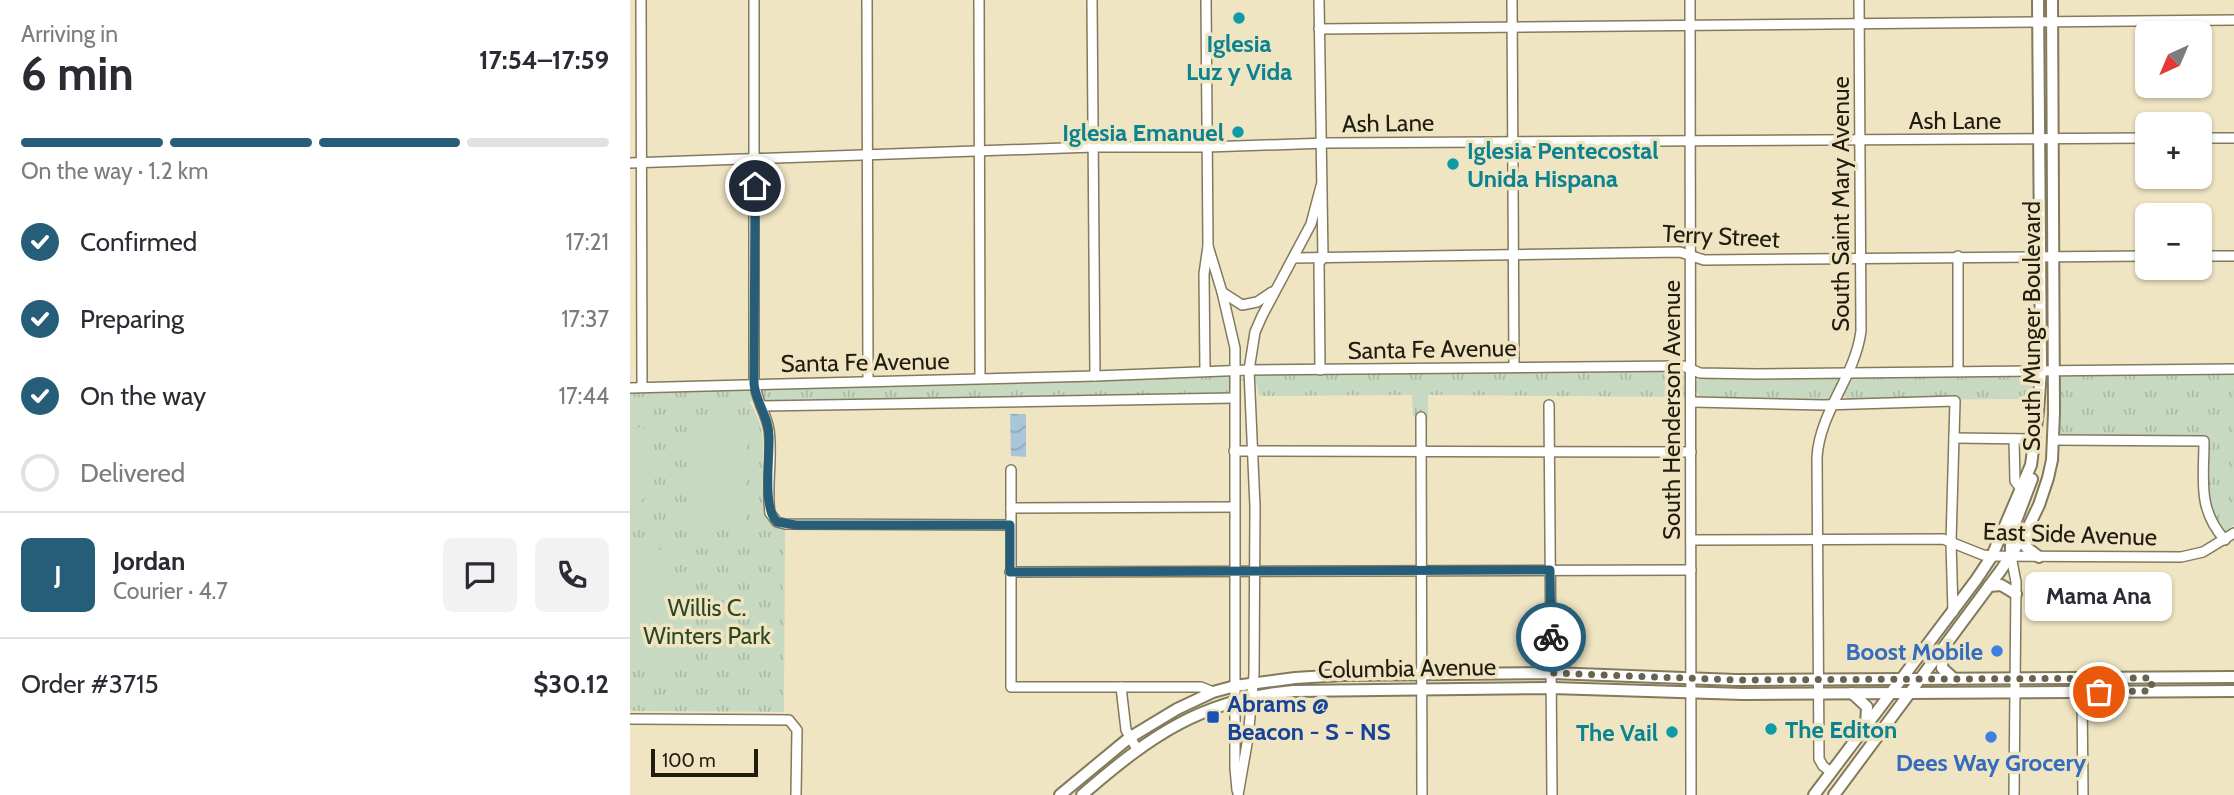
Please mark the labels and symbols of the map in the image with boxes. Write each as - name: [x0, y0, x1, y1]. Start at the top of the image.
- marker: Iglesia Luz y Vida: [1231, 10, 1247, 26]
- north arrow: [2135, 21, 2212, 98]
- place label: Iglesia Luz y Vida: [1186, 29, 1292, 86]
- street label: South Saint Mary Avenue: [1826, 76, 1855, 332]
- street label: Ash Lane: [1909, 106, 2001, 135]
- street label: Ash Lane: [1342, 108, 1434, 138]
- place label: Iglesia Emanuel: [1062, 118, 1224, 147]
- marker: Iglesia Emanuel: [1230, 124, 1246, 140]
- place label: Iglesia Pentecostal Unida Hispana: [1467, 136, 1659, 193]
- pin: [725, 156, 785, 216]
- marker: Iglesia Pentecostal Unida Hispana: [1445, 156, 1461, 172]
- street label: South Munger Boulevard: [2017, 201, 2046, 451]
- street label: Terry Street: [1662, 218, 1780, 254]
- street label: South Henderson Avenue: [1657, 280, 1686, 540]
- street label: Santa Fe Avenue: [1347, 333, 1517, 365]
- street label: Santa Fe Avenue: [780, 346, 950, 378]
- street label: East Side Avenue: [1982, 516, 2158, 552]
- callout: Mama Ana: [2026, 573, 2172, 622]
- park label: Willis C. Winters Park: [643, 593, 771, 650]
- courier: [1516, 602, 1586, 672]
- place label: Boost Mobile: [1845, 637, 1983, 666]
- marker: Boost Mobile: [1989, 643, 2005, 659]
- street label: Columbia Avenue: [1318, 652, 1496, 684]
- pin: [2069, 662, 2129, 722]
- place label: Abrams @ Beacon - S - NS: [1227, 689, 1391, 746]
- marker: Abrams @ Beacon - S - NS: [1205, 709, 1221, 725]
- place label: The Editon: [1785, 715, 1897, 744]
- place label: The Vail: [1576, 718, 1658, 747]
- marker: The Editon: [1763, 721, 1779, 737]
- marker: The Vail: [1664, 724, 1680, 740]
- marker: Dees Way Grocery: [1983, 729, 1999, 745]
- scale bar: [651, 746, 758, 778]
- place label: Dees Way Grocery: [1896, 748, 2086, 777]

